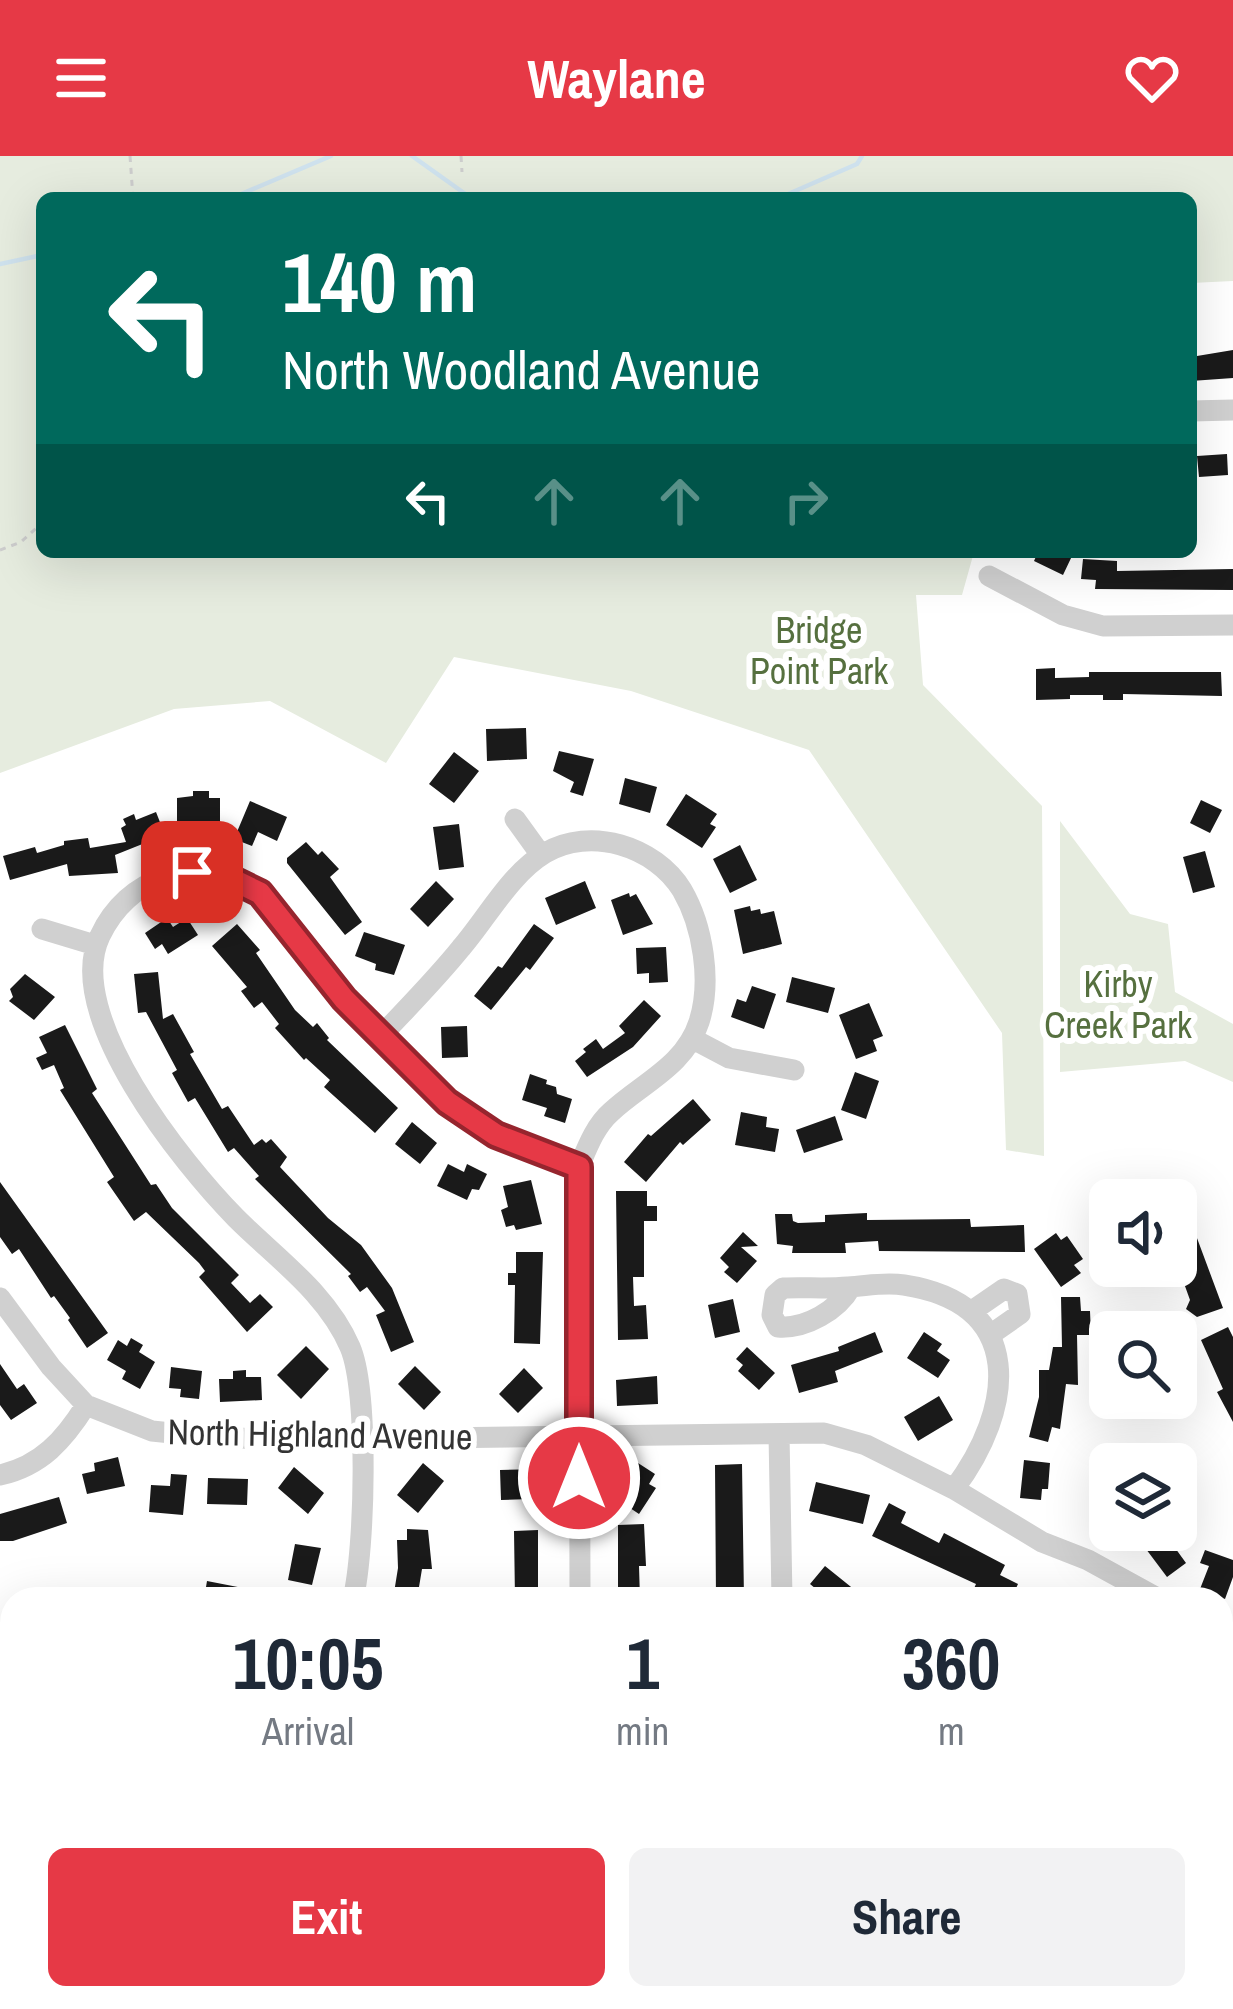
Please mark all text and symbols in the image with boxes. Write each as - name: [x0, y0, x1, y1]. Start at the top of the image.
- text: Waylane: [527, 42, 706, 115]
- icon: menu: [48, 45, 114, 111]
- icon: heart: [1119, 45, 1185, 111]
- text: 140 m: [282, 225, 477, 338]
- icon: left: [84, 240, 240, 396]
- text: North Woodland Avenue: [282, 333, 761, 406]
- icon: left: [395, 468, 461, 534]
- icon: ahead: [521, 468, 587, 534]
- icon: ahead: [647, 468, 713, 534]
- icon: right: [773, 468, 839, 534]
- park label: Bridge Point Park: [750, 606, 888, 695]
- pin: [141, 821, 243, 923]
- icon: arrive: [159, 839, 225, 905]
- park label: Kirby Creek Park: [1044, 960, 1192, 1049]
- map controls: [1089, 1179, 1197, 1551]
- button: sound: [1089, 1179, 1197, 1287]
- button: search: [1089, 1311, 1197, 1419]
- street label: North Highland Avenue: [167, 1407, 473, 1461]
- position arrow: [516, 1415, 642, 1541]
- button: layers: [1089, 1443, 1197, 1551]
- text: 10:05: [233, 1614, 384, 1711]
- text: 1: [626, 1614, 659, 1711]
- text: 360: [902, 1614, 1000, 1711]
- text: Arrival: [262, 1705, 354, 1757]
- text: min: [616, 1705, 669, 1757]
- text: m: [938, 1705, 965, 1757]
- button: Exit: [48, 1848, 605, 1986]
- button: Share: [629, 1848, 1185, 1986]

